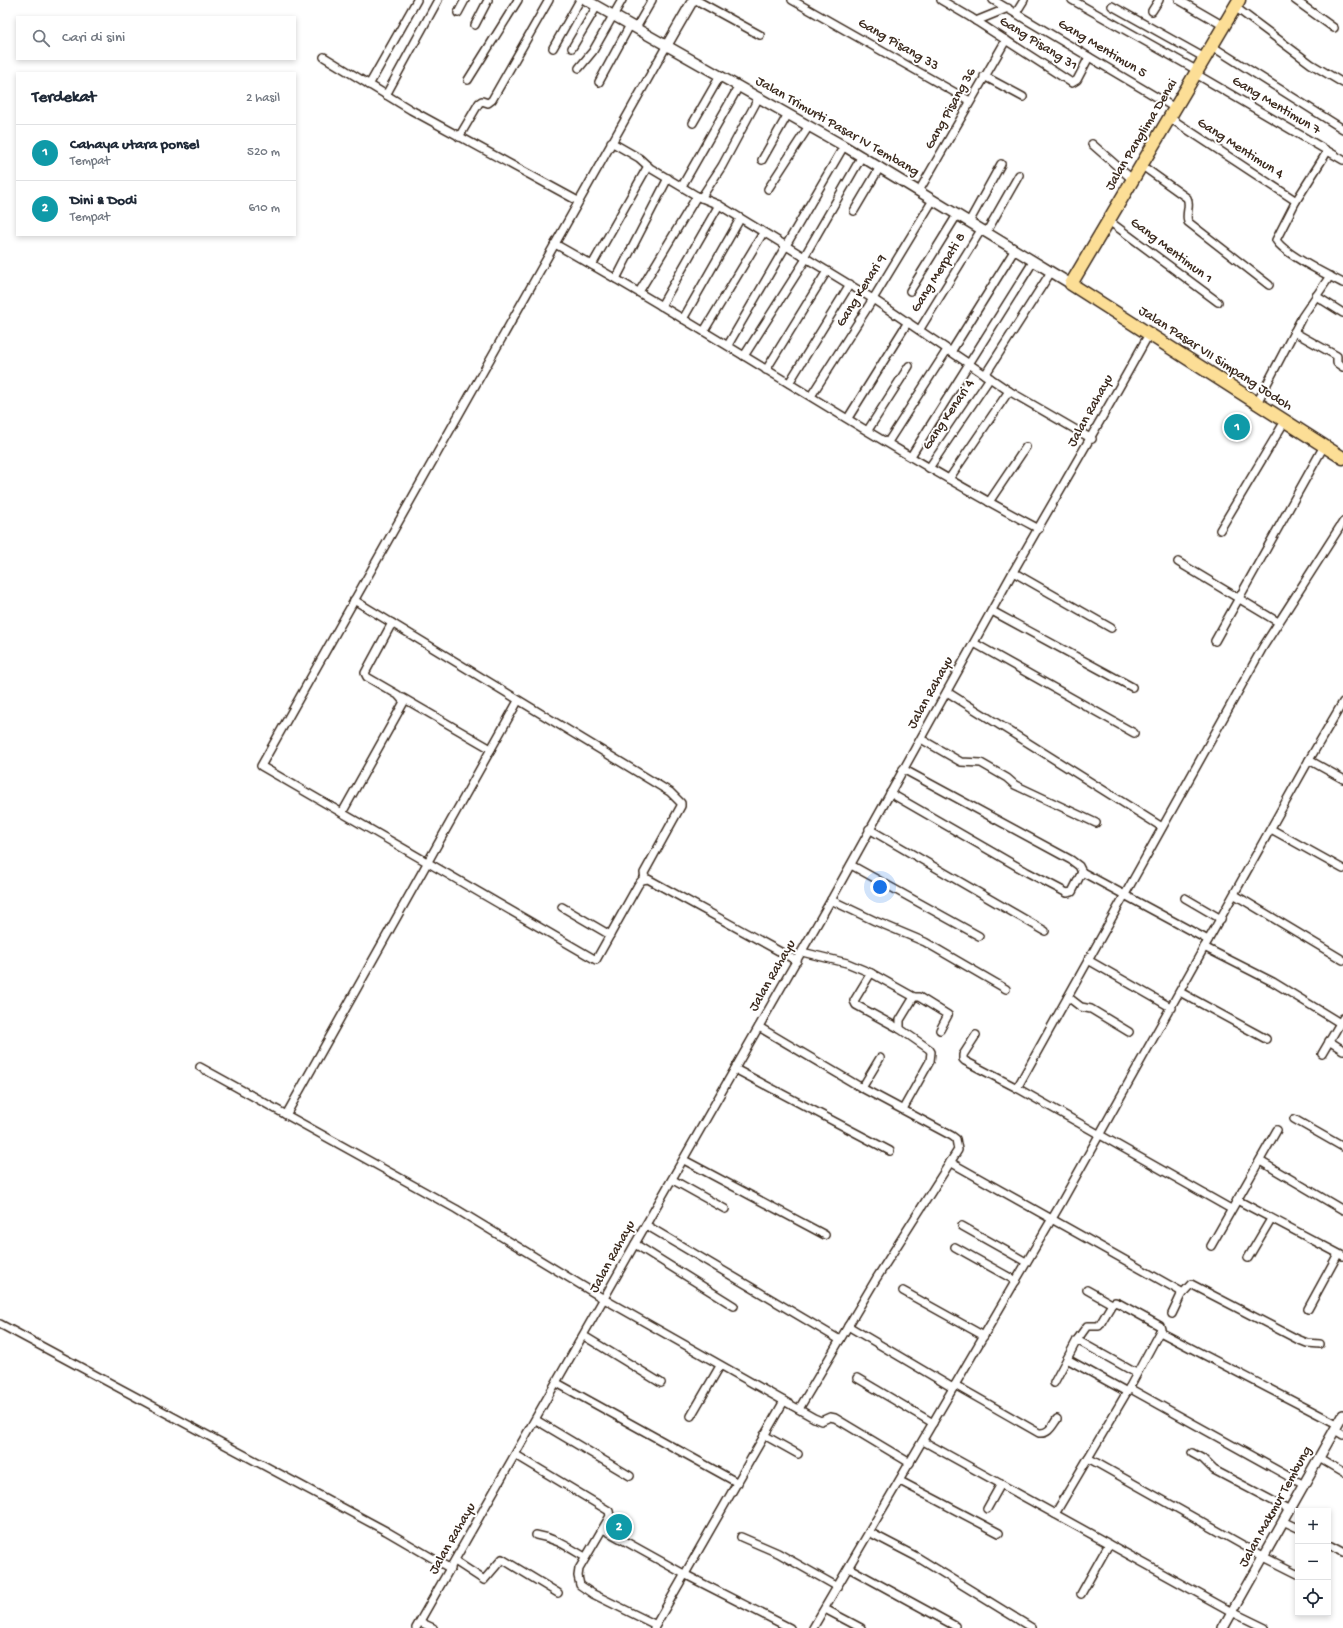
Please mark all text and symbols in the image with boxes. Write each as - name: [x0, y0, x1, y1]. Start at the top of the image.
- street label: Gang Pisang 31: [996, 13, 1080, 75]
- street label: Gang Pisang 33: [854, 15, 942, 75]
- search box: [16, 16, 296, 60]
- street label: Gang Mentimun 5: [1054, 16, 1150, 82]
- icon: search: [30, 27, 52, 49]
- text: Cari di sini: [62, 29, 125, 47]
- street label: Gang Pisang 36: [922, 65, 981, 153]
- street label: Jalan Trimurti Pasar IV Tembang: [752, 73, 922, 181]
- street label: Gang Mentimun 7: [1228, 73, 1324, 140]
- street label: Jalan Panglima Denai: [1102, 76, 1182, 194]
- text: Terdekat: [32, 88, 96, 108]
- text: 2 hasil: [246, 91, 280, 106]
- street label: Gang Mentimun 4: [1193, 115, 1287, 184]
- text: Cahaya utara ponsel: [70, 136, 200, 154]
- text: 1: [42, 145, 48, 160]
- text: 520 m: [247, 145, 280, 160]
- text: Tempat: [70, 154, 110, 169]
- text: Dini & Dodi: [70, 192, 137, 210]
- text: 2: [42, 201, 48, 216]
- text: 610 m: [248, 201, 280, 216]
- text: Tempat: [70, 210, 110, 225]
- street label: Gang Mentimun 1: [1126, 214, 1216, 288]
- street label: Gang Merpati 8: [908, 230, 970, 316]
- street label: Gang Kenari 9: [833, 252, 891, 330]
- street label: Jalan Pasar VII Simpang Jodoh: [1135, 303, 1296, 415]
- street label: Jalan Rahayu: [1064, 372, 1118, 450]
- street label: Gang Kenari 4: [919, 376, 979, 454]
- pin: 1: [1224, 412, 1250, 442]
- street label: Jalan Rahayu: [904, 654, 958, 732]
- your location: [870, 877, 890, 897]
- street label: Jalan Rahayu: [746, 937, 801, 1015]
- street label: Jalan Rahayu: [586, 1218, 640, 1296]
- street label: Jalan Makmur Tembung: [1236, 1444, 1316, 1570]
- street label: Jalan Rahayu: [426, 1500, 481, 1578]
- map controls: [1295, 1508, 1331, 1616]
- button: +: [1295, 1508, 1331, 1544]
- pin: 2: [606, 1512, 632, 1542]
- button: −: [1295, 1544, 1331, 1580]
- button: locate: [1295, 1580, 1331, 1616]

